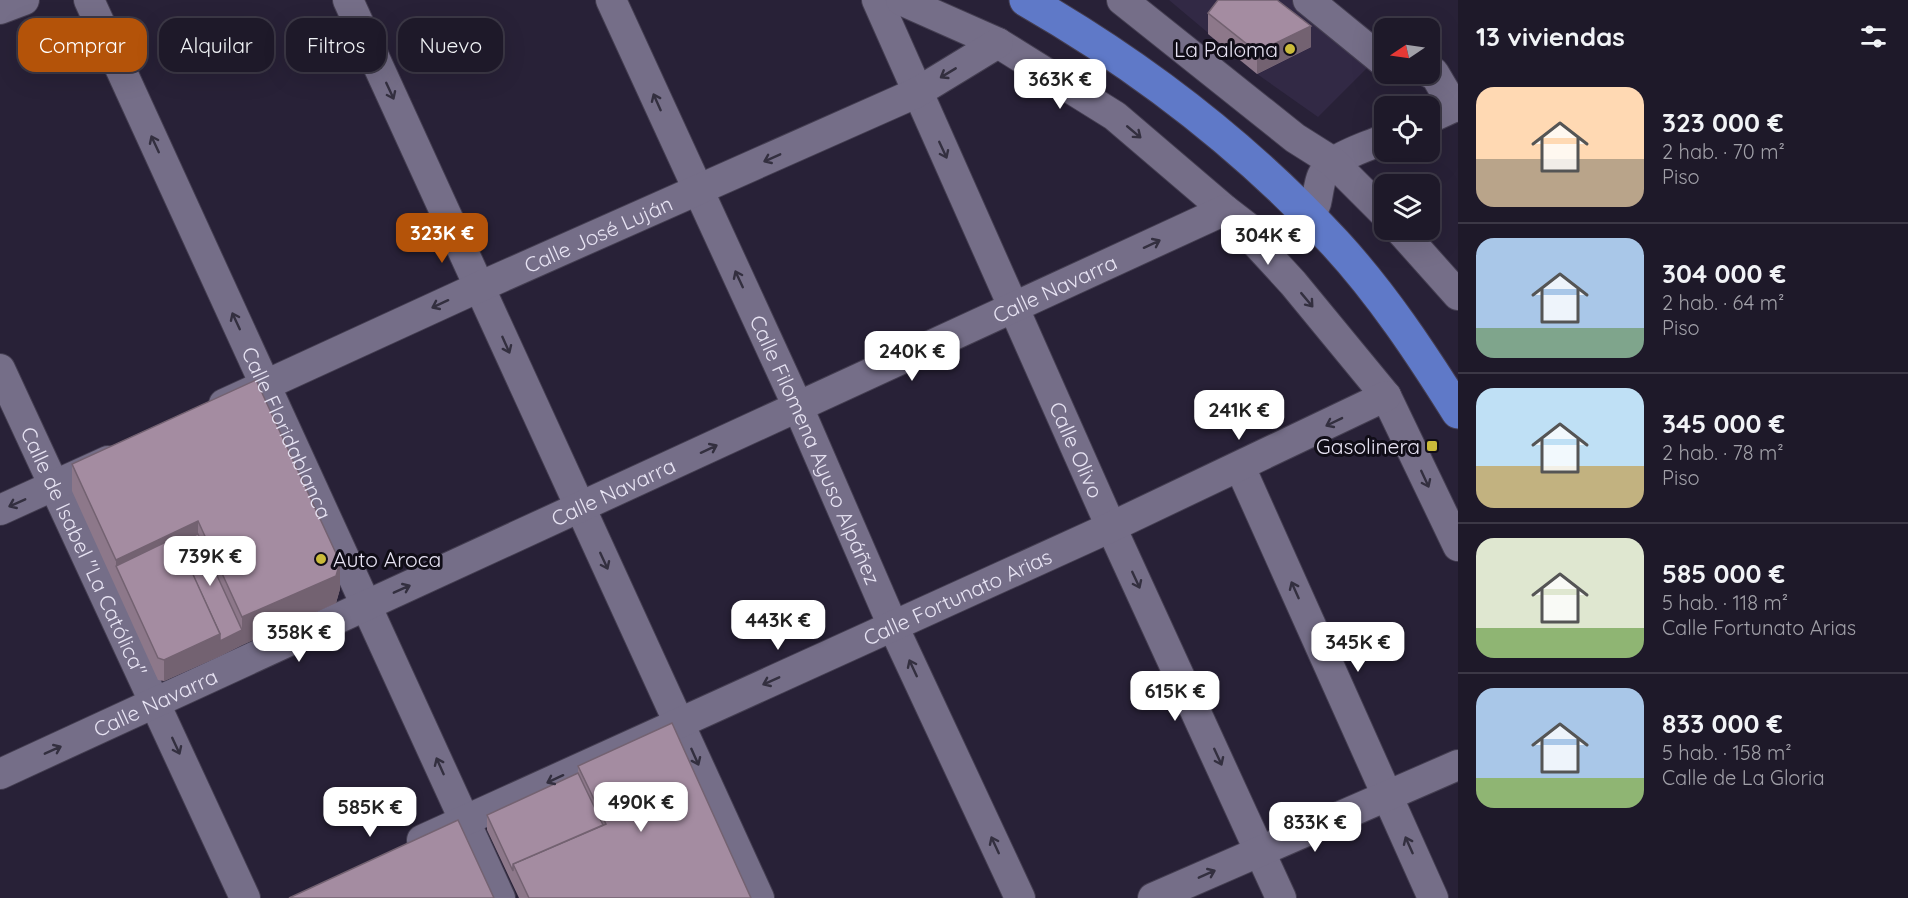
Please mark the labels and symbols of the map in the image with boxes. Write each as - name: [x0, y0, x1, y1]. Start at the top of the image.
- north arrow: [1374, 18, 1440, 84]
- place label: La Paloma: [1174, 36, 1278, 62]
- marker: La Paloma: [1283, 42, 1297, 56]
- pin: 363K €: [1011, 59, 1109, 110]
- one-way arrow: [940, 68, 957, 80]
- one-way arrow: [385, 82, 396, 100]
- one-way arrow: [651, 94, 662, 112]
- one-way arrow: [1126, 125, 1141, 139]
- one-way arrow: [149, 135, 160, 153]
- one-way arrow: [937, 140, 949, 158]
- one-way arrow: [764, 153, 782, 164]
- street label: Calle José Luján: [520, 190, 676, 278]
- pin: 323K €: [393, 213, 491, 264]
- pin: 304K €: [1219, 215, 1317, 266]
- one-way arrow: [1143, 238, 1161, 249]
- street label: Calle Navarra: [988, 249, 1121, 328]
- one-way arrow: [732, 271, 744, 289]
- one-way arrow: [1300, 292, 1314, 307]
- one-way arrow: [432, 299, 450, 311]
- street label: Calle Filomena Ayuso Alpáñez: [744, 311, 886, 588]
- one-way arrow: [230, 313, 241, 331]
- pin: 240K €: [863, 331, 961, 382]
- one-way arrow: [500, 336, 512, 354]
- street label: Calle Floridablanca: [236, 342, 338, 523]
- pin: 241K €: [1190, 390, 1288, 441]
- street label: Calle Olivo: [1044, 397, 1109, 502]
- one-way arrow: [1325, 416, 1343, 428]
- street label: Calle de Isabel "La Católica": [16, 422, 153, 680]
- place label: Gasolinera: [1316, 433, 1420, 459]
- marker: Gasolinera: [1425, 439, 1439, 453]
- one-way arrow: [699, 443, 717, 455]
- street label: Calle Navarra: [547, 452, 679, 531]
- one-way arrow: [1420, 469, 1432, 487]
- one-way arrow: [8, 498, 26, 509]
- pin: 739K €: [161, 536, 259, 587]
- street label: Calle Fortunato Arias: [859, 543, 1056, 651]
- place label: Auto Aroca: [333, 546, 441, 572]
- marker: Auto Aroca: [314, 552, 328, 566]
- one-way arrow: [598, 552, 610, 570]
- one-way arrow: [1130, 570, 1142, 588]
- one-way arrow: [1288, 582, 1300, 600]
- one-way arrow: [392, 583, 411, 594]
- pin: 443K €: [729, 600, 827, 651]
- pin: 358K €: [250, 612, 348, 663]
- pin: 345K €: [1309, 622, 1407, 673]
- one-way arrow: [906, 660, 918, 678]
- street label: Calle Navarra: [89, 663, 222, 742]
- pin: 615K €: [1126, 671, 1224, 722]
- one-way arrow: [762, 676, 780, 687]
- one-way arrow: [170, 736, 182, 754]
- one-way arrow: [44, 743, 62, 755]
- one-way arrow: [1213, 747, 1224, 765]
- one-way arrow: [689, 748, 701, 766]
- one-way arrow: [433, 757, 445, 775]
- one-way arrow: [547, 773, 565, 785]
- pin: 490K €: [592, 782, 690, 833]
- pin: 585K €: [321, 787, 419, 838]
- pin: 833K €: [1266, 802, 1364, 853]
- one-way arrow: [989, 836, 1000, 854]
- one-way arrow: [1403, 836, 1415, 854]
- one-way arrow: [1197, 867, 1215, 879]

